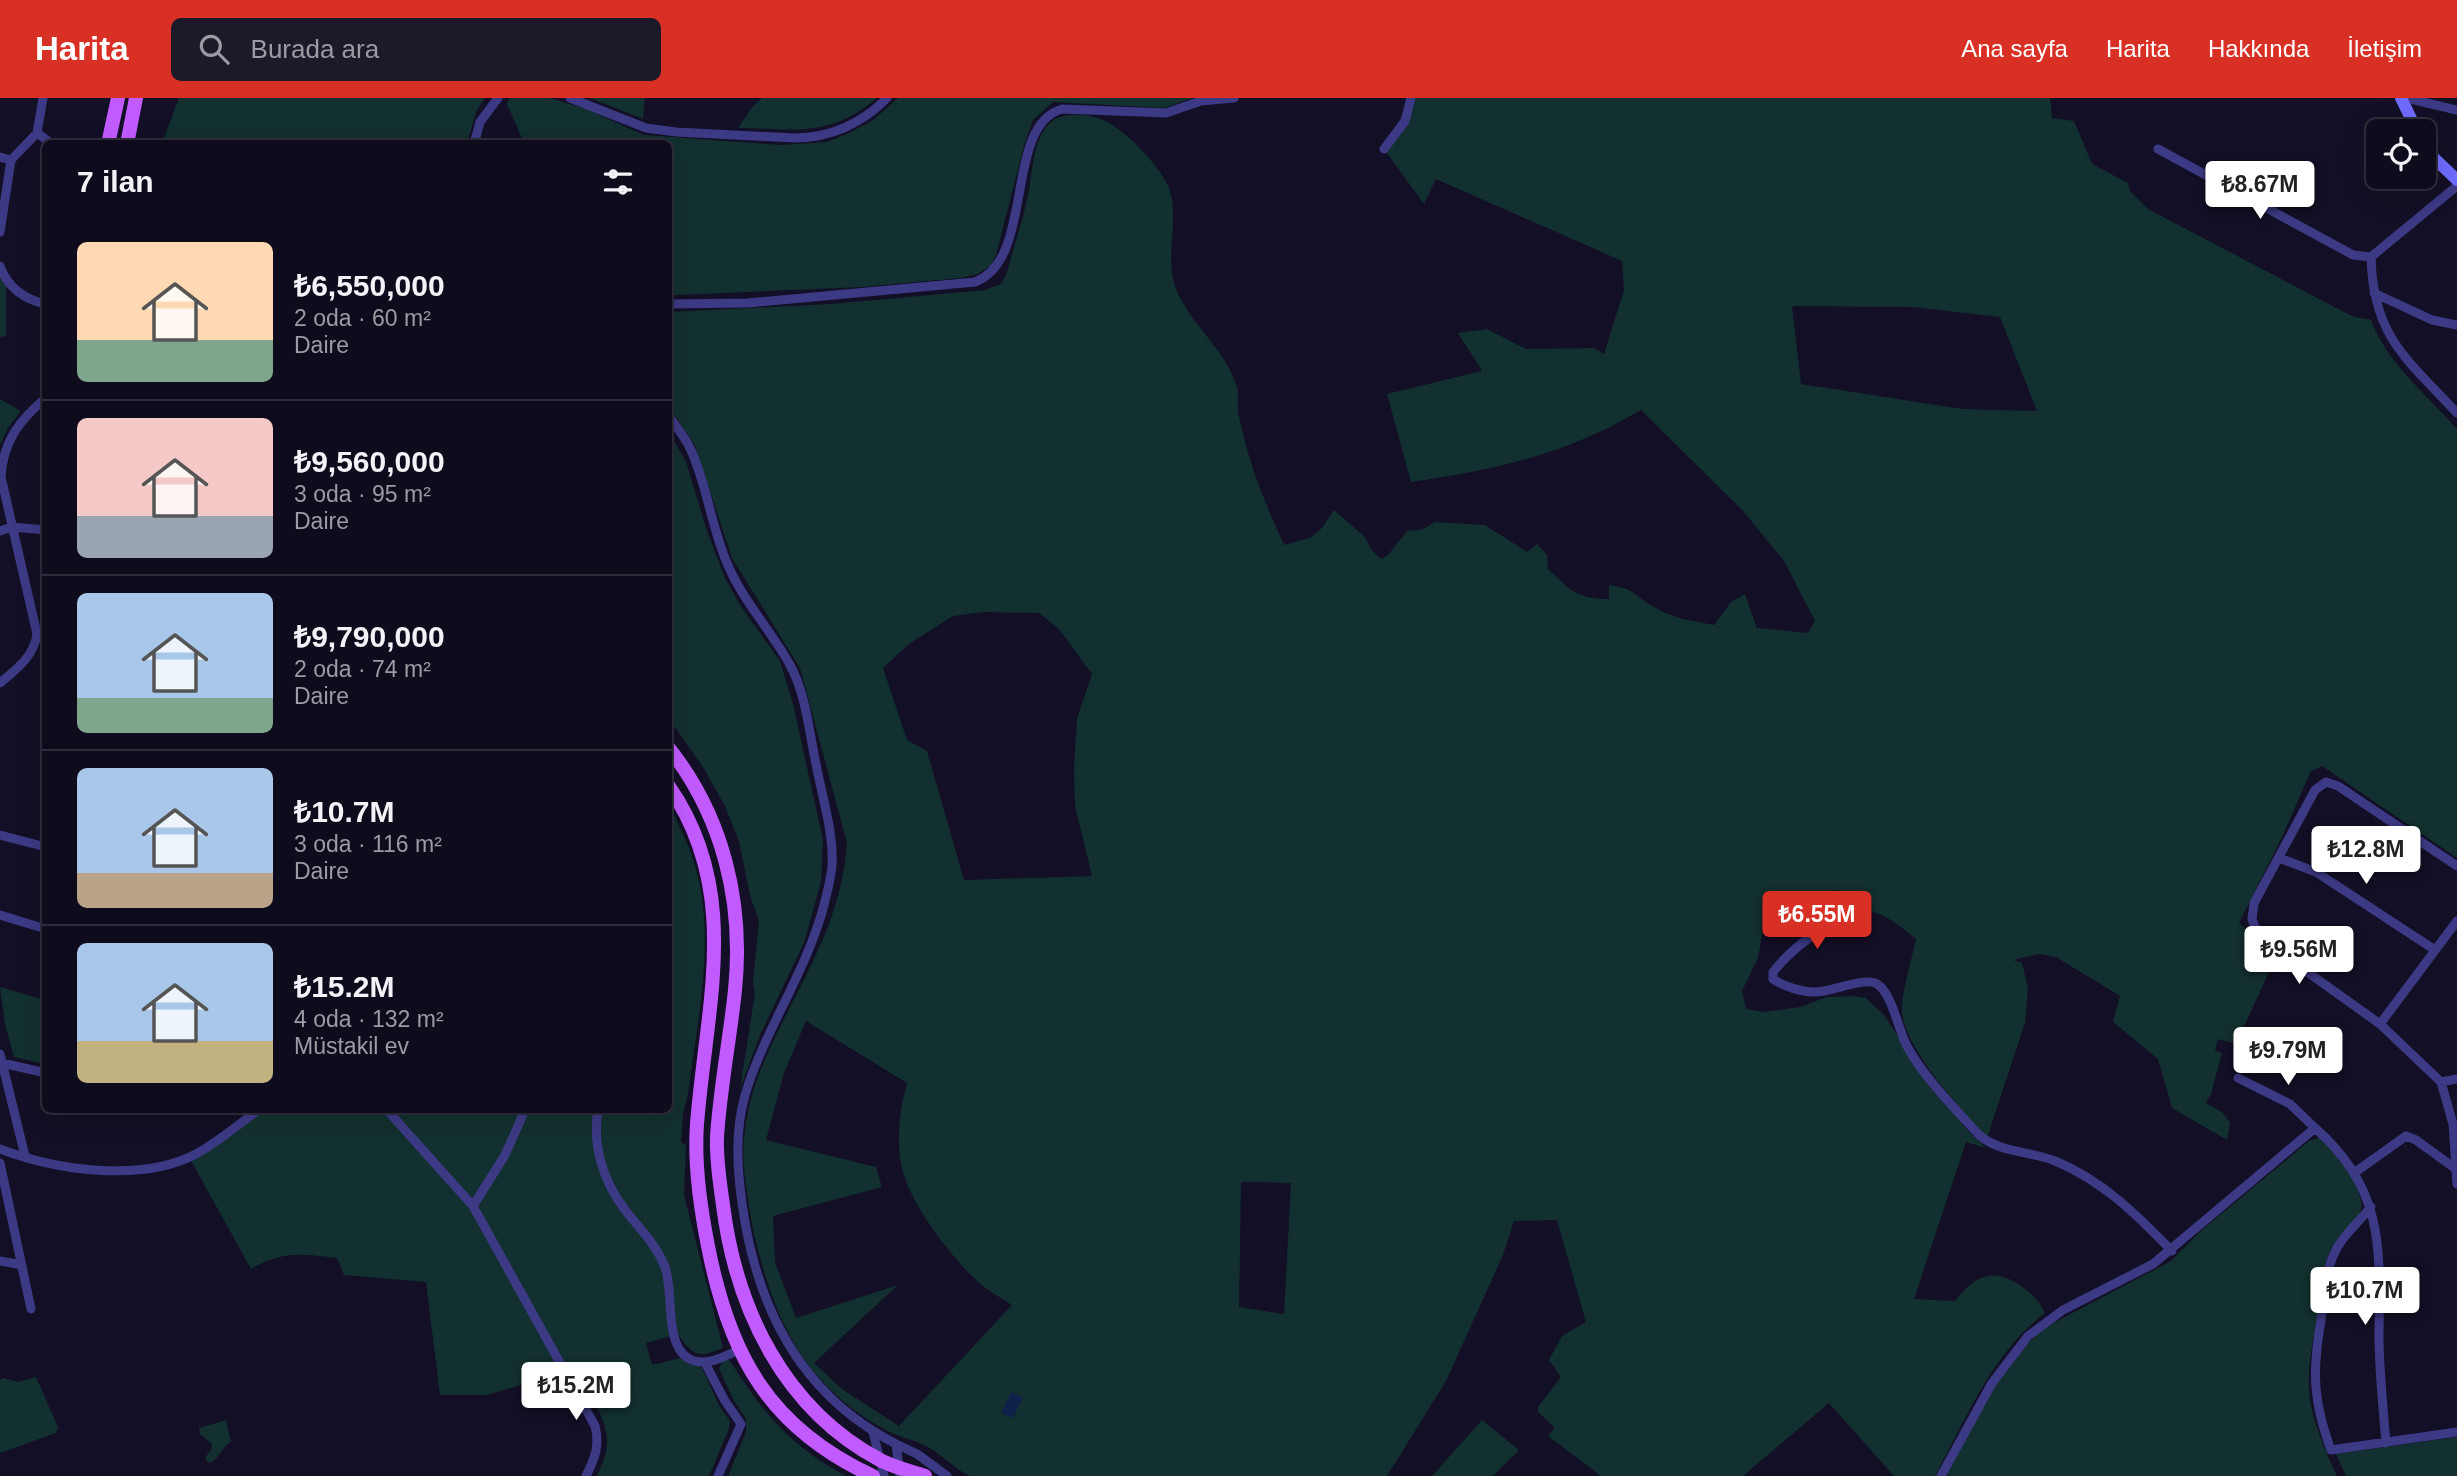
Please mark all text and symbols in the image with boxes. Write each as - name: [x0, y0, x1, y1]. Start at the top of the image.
- search box: [171, 18, 661, 81]
- text: Harita: [35, 30, 129, 67]
- icon: search: [195, 30, 233, 68]
- text: Burada ara: [251, 34, 379, 64]
- text: Ana sayfa: [1961, 35, 2068, 62]
- text: Harita: [2106, 35, 2170, 62]
- text: Hakkında: [2208, 35, 2309, 62]
- text: İletişim: [2347, 35, 2422, 62]
- map controls: [2366, 119, 2436, 189]
- button: locate: [2366, 119, 2436, 189]
- pin: ₺8.67M: [2203, 162, 2317, 221]
- icon: filters: [599, 163, 637, 201]
- text: 7 ilan: [77, 165, 154, 198]
- text: ₺8.67M: [2221, 171, 2299, 197]
- text: ₺6,550,000: [294, 269, 445, 302]
- icon: home: [133, 270, 217, 354]
- text: 2 oda · 60 m²: [294, 305, 431, 331]
- text: Daire: [294, 332, 349, 358]
- text: ₺9,560,000: [294, 445, 445, 478]
- icon: home: [133, 446, 217, 530]
- text: 3 oda · 95 m²: [294, 481, 431, 507]
- text: Daire: [294, 508, 349, 534]
- text: ₺9,790,000: [294, 620, 445, 653]
- icon: home: [133, 621, 217, 705]
- text: 2 oda · 74 m²: [294, 656, 431, 682]
- text: Daire: [294, 683, 349, 709]
- text: ₺10.7M: [294, 795, 395, 828]
- icon: home: [133, 796, 217, 880]
- pin: ₺12.8M: [2309, 826, 2423, 886]
- text: 3 oda · 116 m²: [294, 831, 442, 857]
- text: ₺12.8M: [2327, 836, 2405, 862]
- text: Daire: [294, 858, 349, 884]
- pin: ₺6.55M: [1760, 892, 1874, 951]
- text: ₺6.55M: [1778, 901, 1856, 927]
- pin: ₺9.56M: [2242, 926, 2356, 986]
- text: ₺9.56M: [2260, 936, 2338, 962]
- text: ₺15.2M: [294, 970, 395, 1003]
- icon: home: [133, 971, 217, 1055]
- text: 4 oda · 132 m²: [294, 1006, 444, 1032]
- pin: ₺9.79M: [2231, 1028, 2345, 1087]
- text: Müstakil ev: [294, 1033, 409, 1059]
- text: ₺9.79M: [2249, 1037, 2327, 1063]
- pin: ₺10.7M: [2308, 1268, 2422, 1327]
- text: ₺10.7M: [2326, 1277, 2404, 1303]
- pin: ₺15.2M: [519, 1362, 633, 1422]
- text: ₺15.2M: [537, 1372, 615, 1398]

